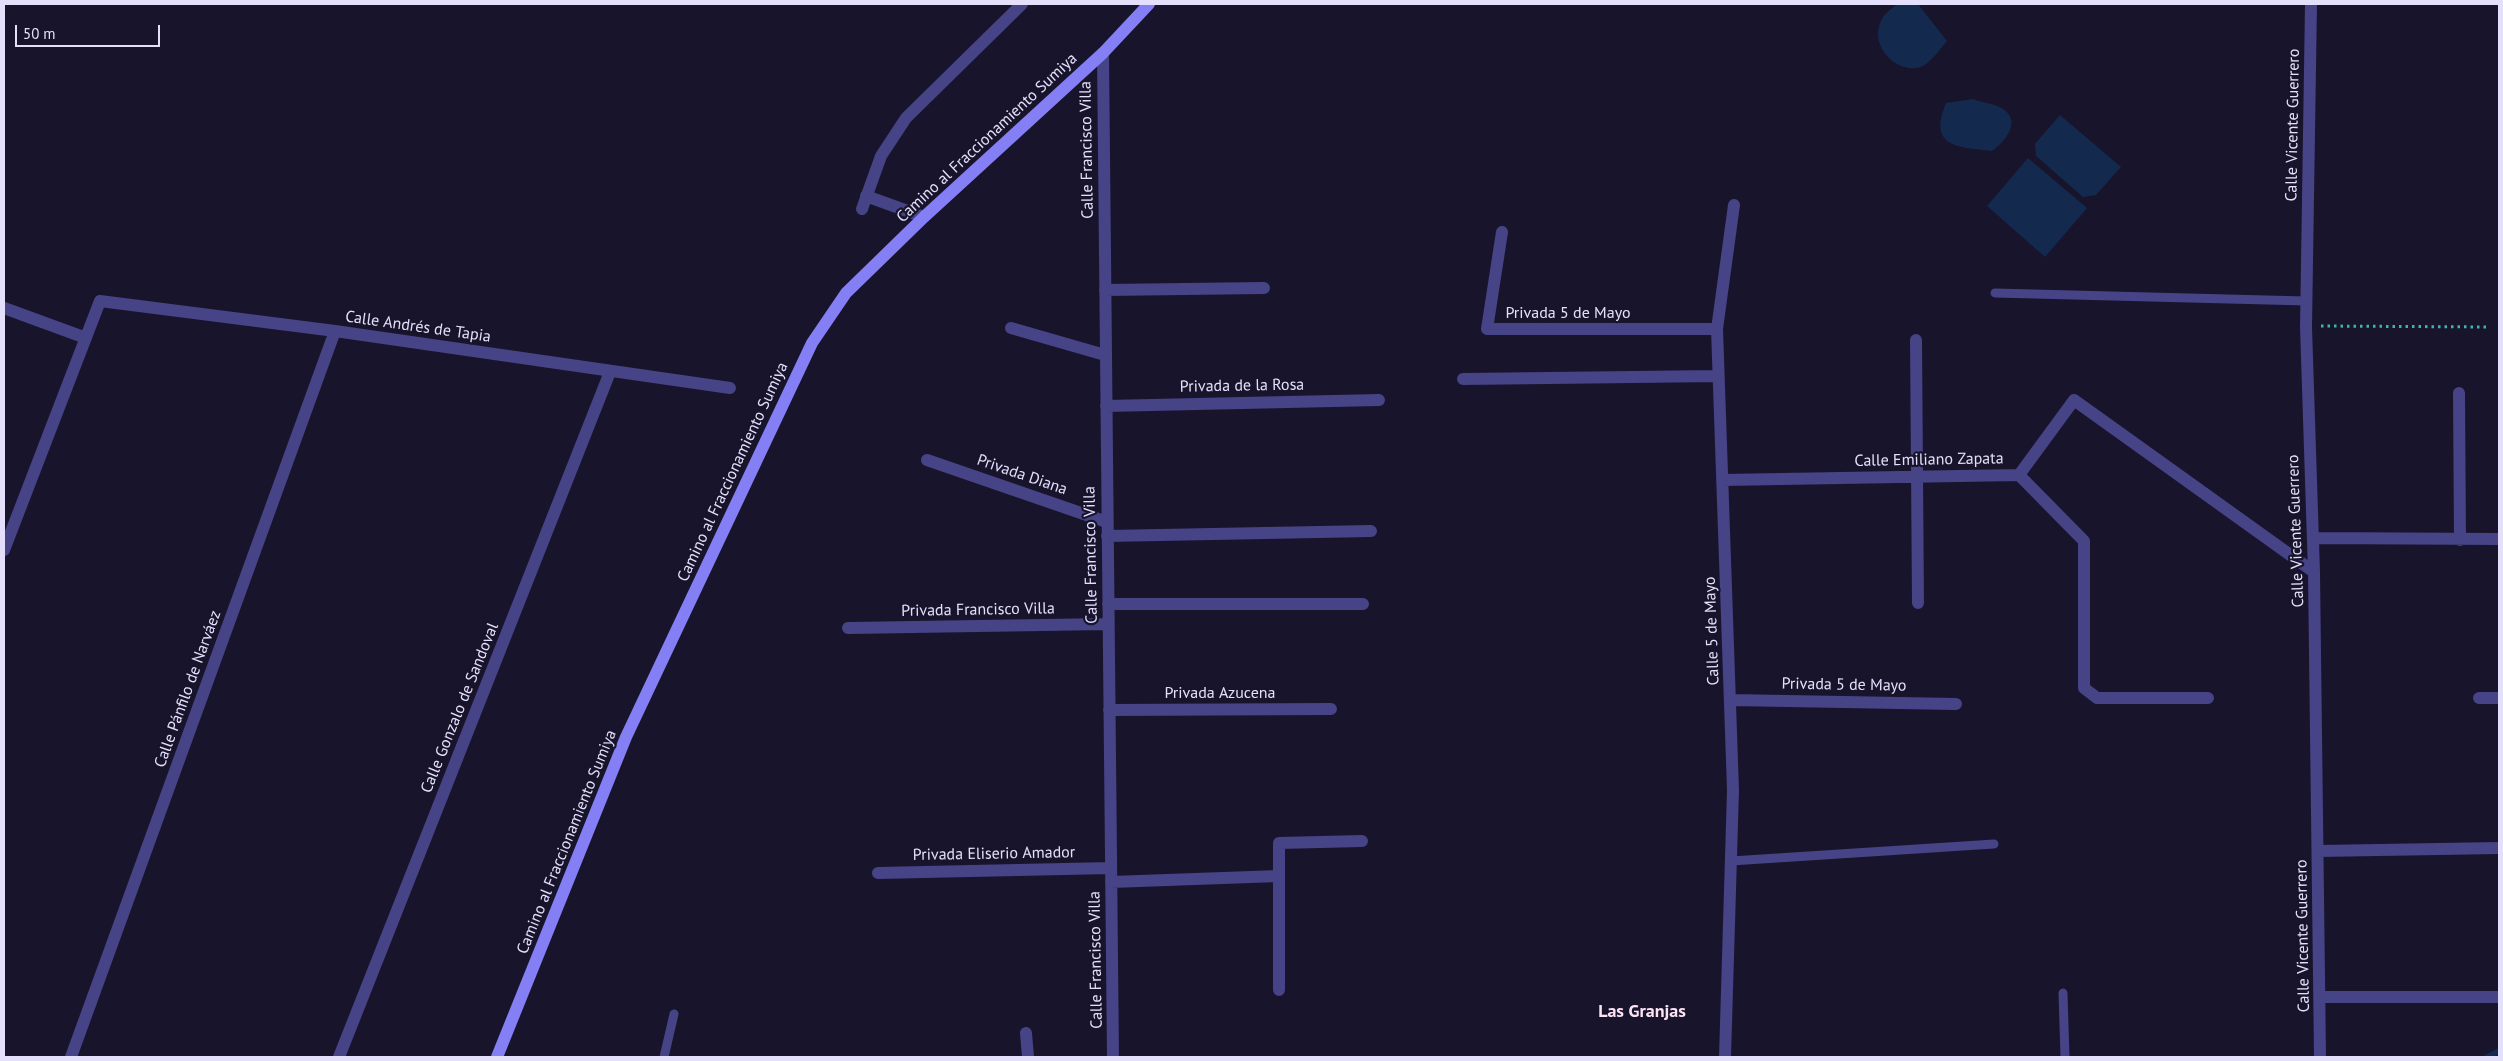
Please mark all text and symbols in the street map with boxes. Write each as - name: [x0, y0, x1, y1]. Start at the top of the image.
- scale bar: [18, 15, 162, 47]
- text: 50 m: [23, 24, 56, 43]
- street label: Calle Vicente Guerrero: [2282, 48, 2304, 202]
- street label: Camino al Fraccionamiento Sumiya: [893, 49, 1081, 227]
- street label: Calle Francisco Villa: [1076, 81, 1098, 219]
- street label: Privada 5 de Mayo: [1505, 303, 1631, 323]
- street label: Calle Andrés de Tapia: [344, 307, 492, 347]
- street label: Camino al Fraccionamiento Sumiya: [674, 359, 792, 585]
- street label: Privada de la Rosa: [1180, 375, 1304, 397]
- street label: Calle Emiliano Zapata: [1854, 449, 2004, 471]
- street label: Privada Diana: [974, 451, 1070, 499]
- street label: Calle Vicente Guerrero: [2284, 454, 2308, 608]
- street label: Calle Francisco Villa: [1080, 486, 1102, 624]
- street label: Calle 5 de Mayo: [1701, 576, 1723, 686]
- street label: Privada Francisco Villa: [901, 599, 1055, 621]
- street label: Calle Pánfilo de Narváez: [151, 608, 225, 770]
- street label: Calle Gonzalo de Sandoval: [417, 620, 503, 796]
- street label: Privada 5 de Mayo: [1781, 674, 1907, 696]
- street label: Privada Azucena: [1164, 683, 1276, 703]
- street label: Camino al Fraccionamiento Sumiya: [513, 727, 621, 957]
- street label: Privada Eliserio Amador: [913, 843, 1075, 865]
- street label: Calle Vicente Guerrero: [2292, 859, 2314, 1013]
- street label: Calle Francisco Villa: [1085, 891, 1107, 1029]
- district label: Las Granjas: [1598, 1001, 1686, 1023]

